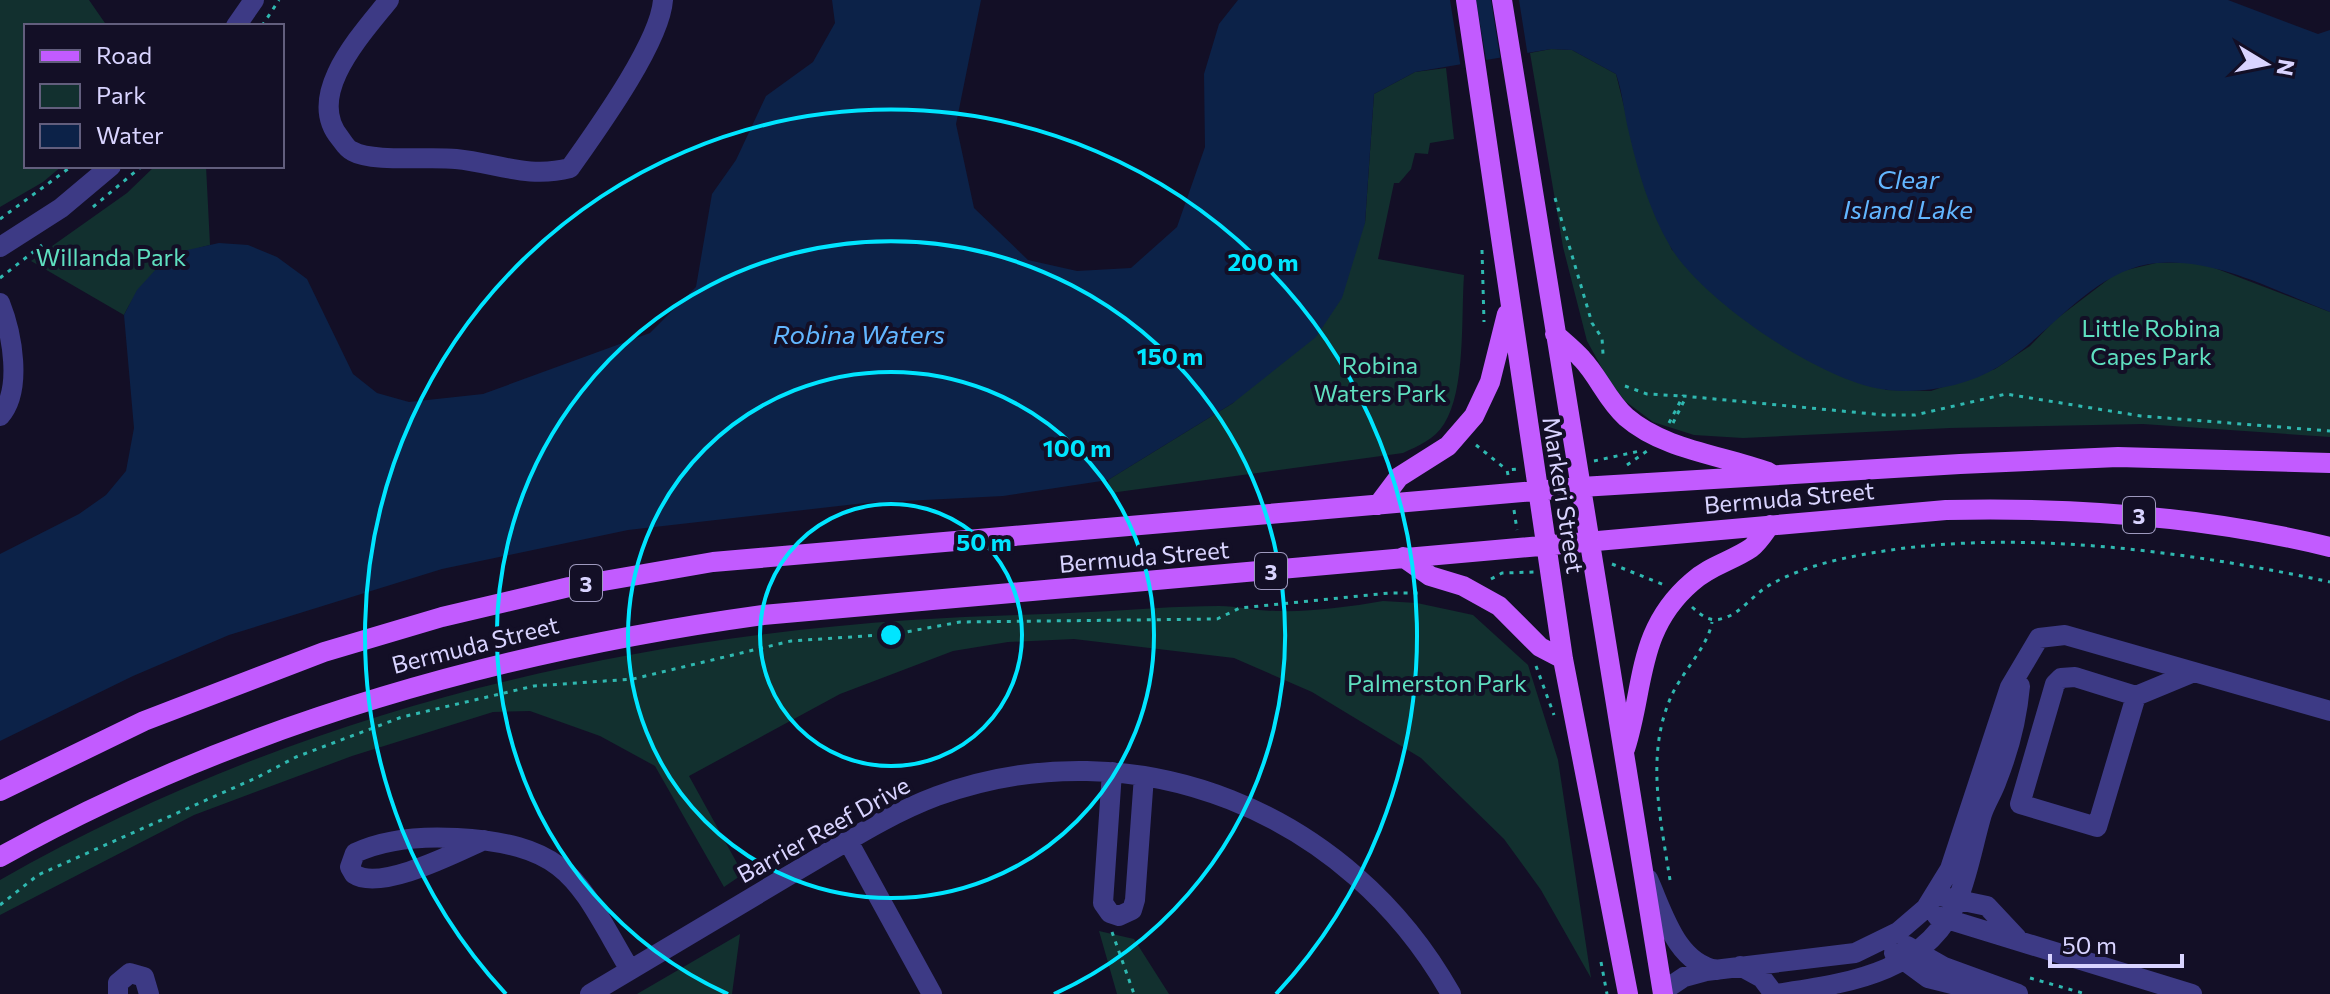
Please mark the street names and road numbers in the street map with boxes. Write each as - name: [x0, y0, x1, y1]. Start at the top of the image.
- street label: Markeri Street: [1537, 415, 1591, 576]
- street label: Bermuda Street: [1703, 475, 1876, 519]
- road number: 3: [2123, 497, 2155, 533]
- street label: Bermuda Street: [1058, 534, 1231, 578]
- road number: 3: [1255, 553, 1287, 589]
- road number: 3: [570, 565, 602, 601]
- street label: Bermuda Street: [389, 609, 562, 679]
- street label: Barrier Reef Drive: [732, 770, 914, 888]

